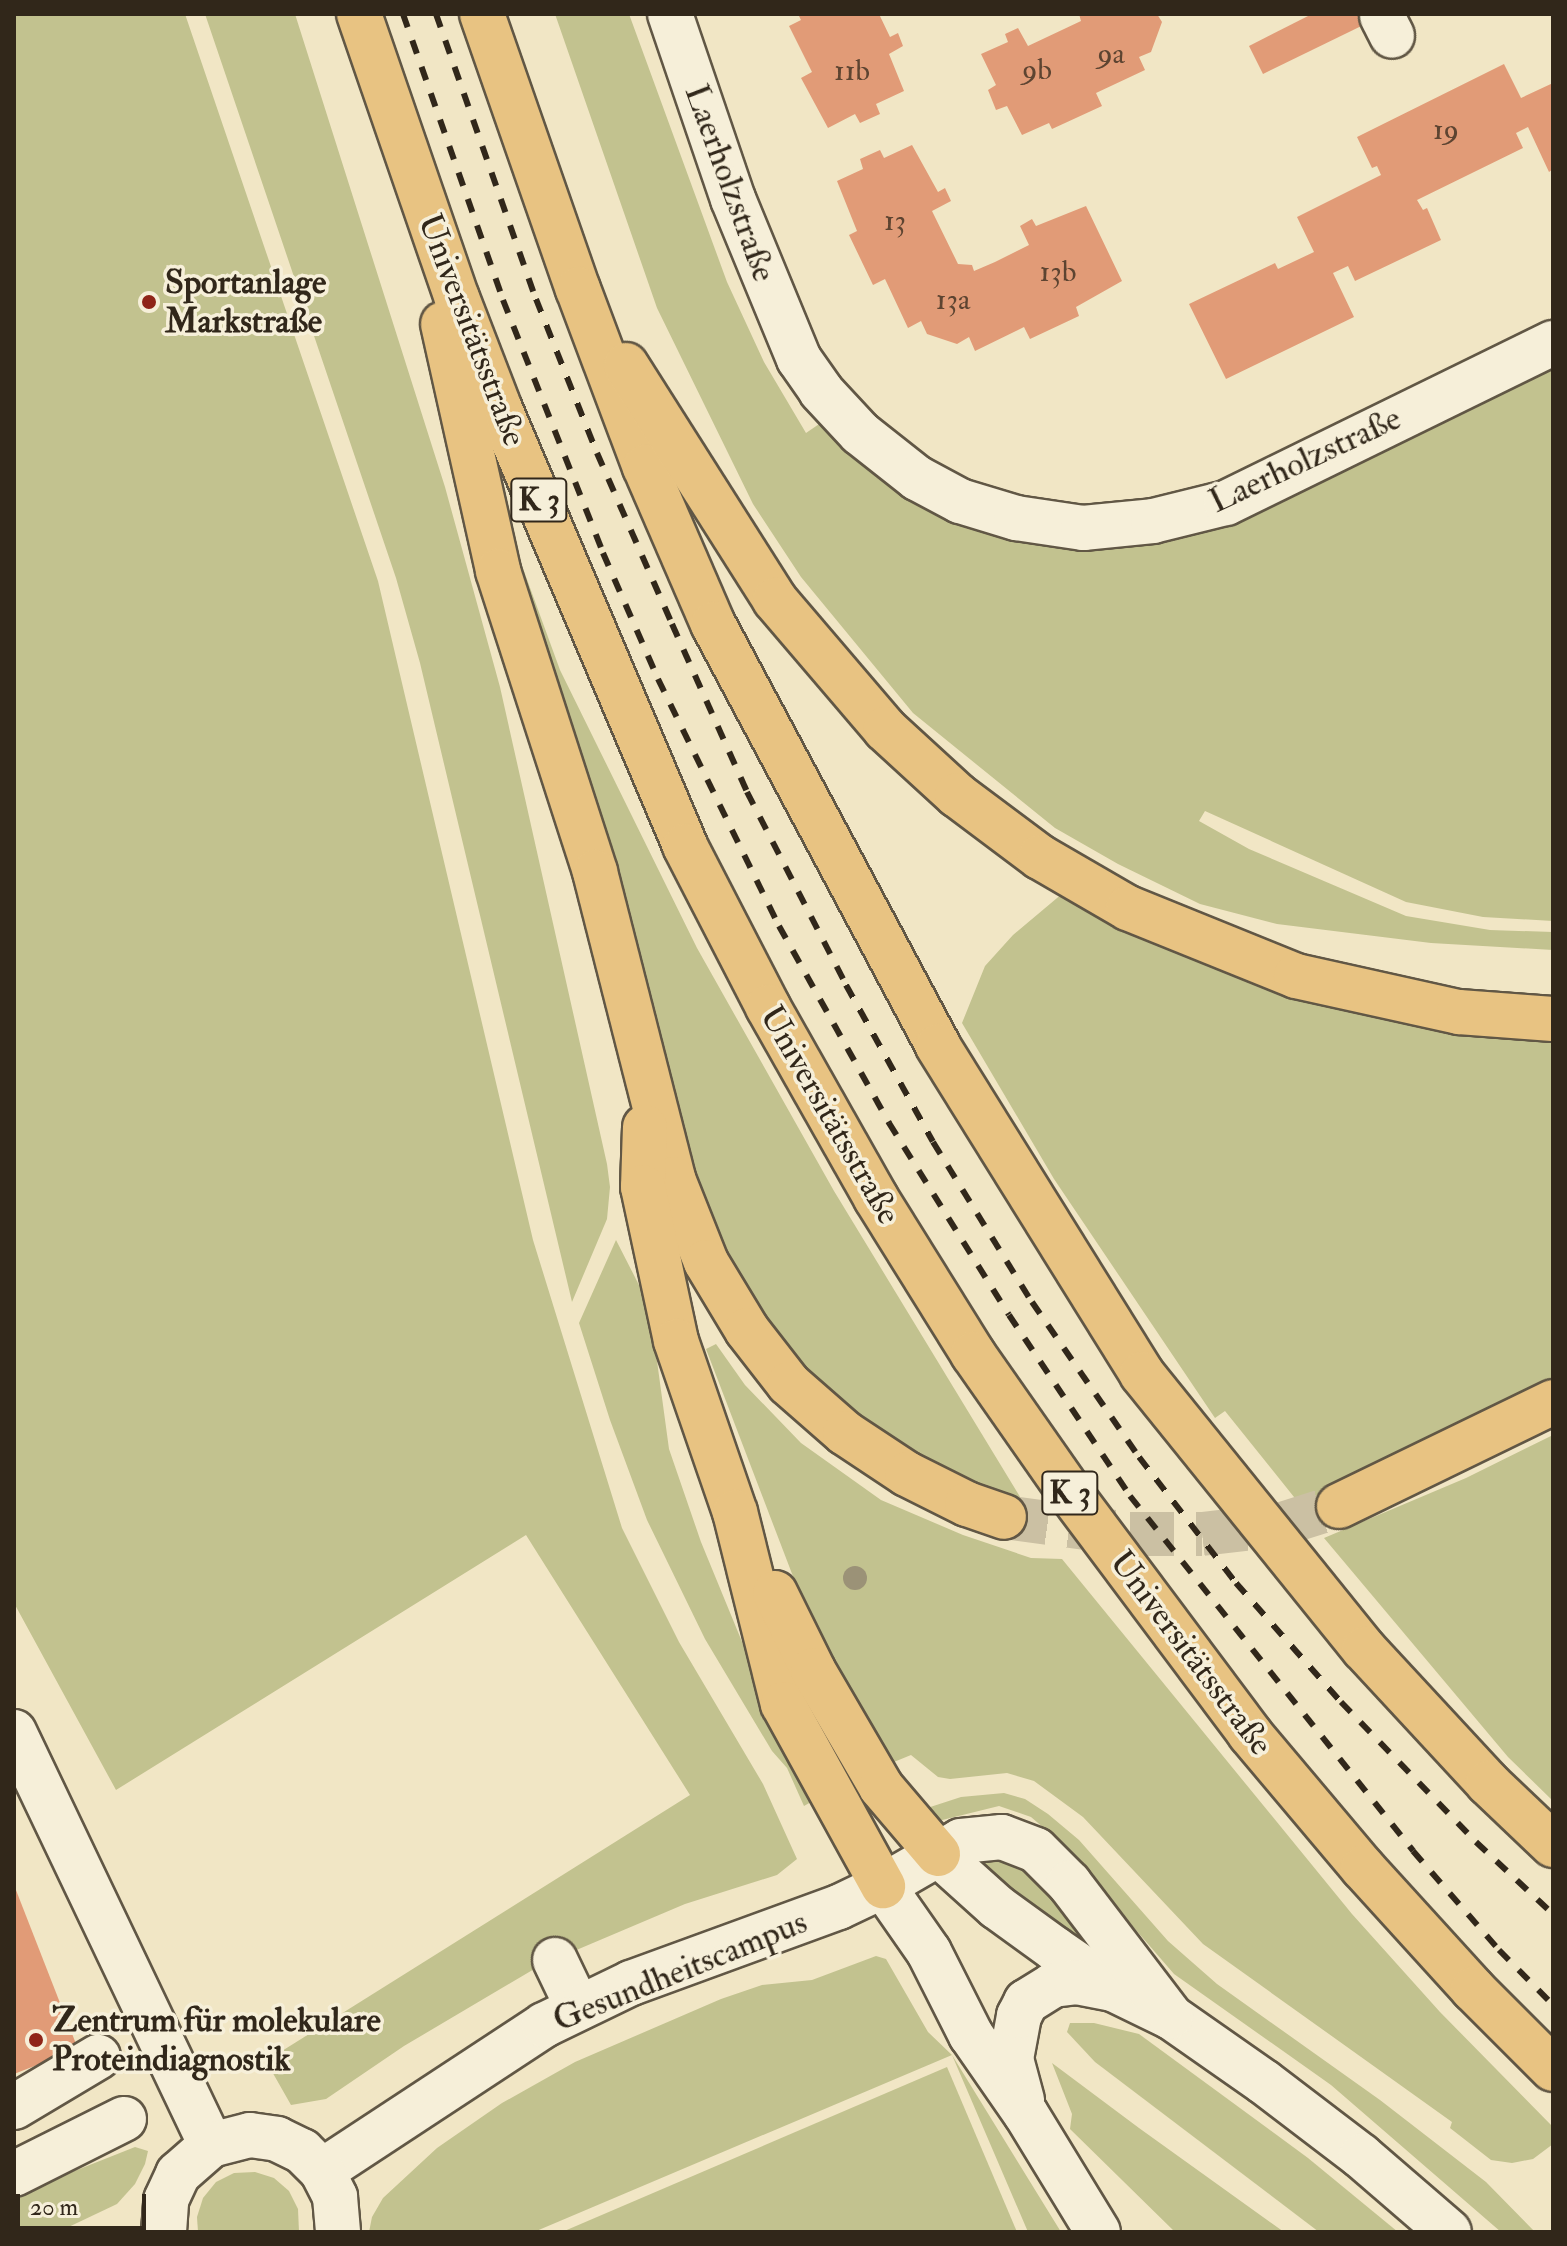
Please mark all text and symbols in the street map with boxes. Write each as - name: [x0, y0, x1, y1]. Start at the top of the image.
- house number: 9a: [1097, 36, 1125, 72]
- house number: 9b: [1022, 52, 1052, 88]
- house number: 11b: [834, 53, 870, 89]
- street label: Laerholzstraße: [676, 79, 784, 287]
- house number: 19: [1433, 112, 1459, 148]
- house number: 13: [884, 203, 906, 239]
- street label: Universitätsstraße: [409, 208, 535, 452]
- house number: 13b: [1040, 254, 1076, 290]
- place label: Sportanlage Markstraße: [165, 262, 326, 342]
- house number: 13a: [936, 282, 970, 318]
- marker: Sportanlage Markstraße: [140, 293, 158, 311]
- street label: Laerholzstraße: [1203, 398, 1407, 522]
- road number: K 3: [509, 472, 569, 528]
- street label: Universitätsstraße: [751, 999, 909, 1231]
- road number: K 3: [1040, 1465, 1100, 1521]
- street label: Universitätsstraße: [1101, 1543, 1281, 1763]
- street label: Gesundheitscampus: [547, 1902, 813, 2040]
- place label: Zentrum für molekulare Proteindiagnostik: [52, 2000, 381, 2080]
- marker: Zentrum für molekulare Proteindiagnostik: [27, 2031, 45, 2049]
- scale bar: [20, 2178, 150, 2228]
- text: 20 m: [30, 2192, 78, 2223]

